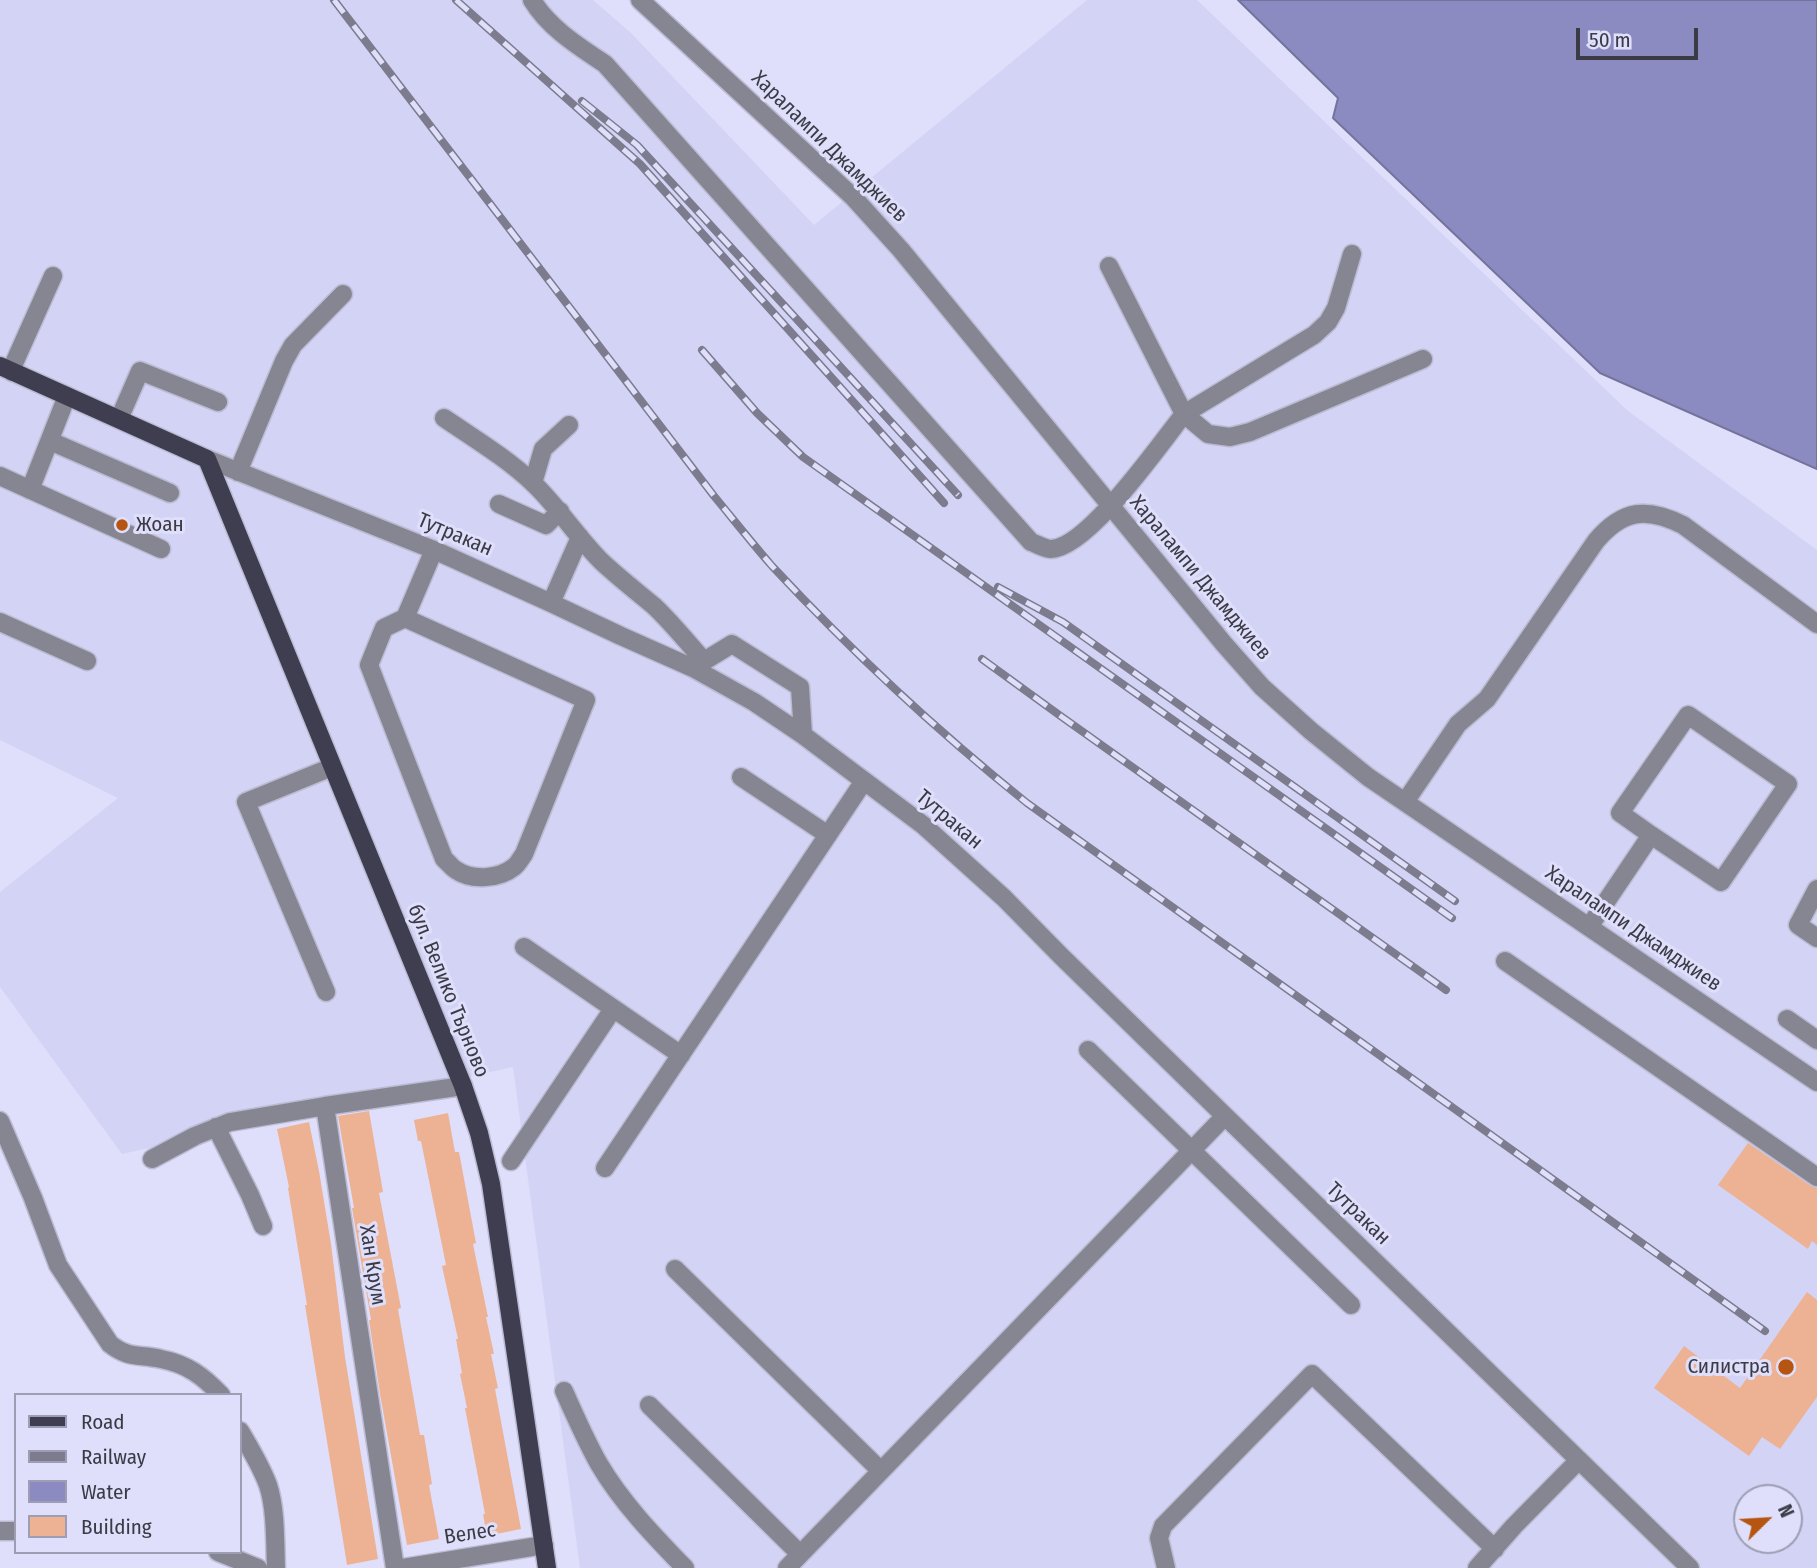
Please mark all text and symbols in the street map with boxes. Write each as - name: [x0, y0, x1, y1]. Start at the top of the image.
- scale bar: [1579, 14, 1702, 58]
- text: 50 m: [1589, 27, 1631, 53]
- street label: Харалампи Джамджиев: [746, 66, 912, 228]
- street label: Харалампи Джамджиев: [1124, 491, 1276, 665]
- street label: Тутракан: [414, 508, 496, 562]
- place label: Жоан: [136, 512, 184, 538]
- marker: Жоан: [114, 517, 130, 533]
- street label: Тутракан: [911, 785, 987, 855]
- street label: Харалампи Джамджиев: [1540, 861, 1726, 997]
- street label: бул. Велико Търново: [402, 901, 494, 1081]
- street label: Тутракан: [1321, 1177, 1395, 1251]
- street label: Хан Крум: [353, 1223, 391, 1307]
- place label: Силистра: [1688, 1354, 1770, 1380]
- marker: Силистра: [1776, 1357, 1796, 1377]
- legend: [14, 1393, 242, 1554]
- text: Road: [81, 1409, 125, 1435]
- text: Railway: [81, 1444, 146, 1470]
- text: Water: [81, 1479, 131, 1505]
- north arrow: [1733, 1484, 1803, 1554]
- text: N: [1773, 1501, 1799, 1521]
- text: Building: [81, 1514, 152, 1540]
- street label: Велес: [442, 1518, 498, 1550]

